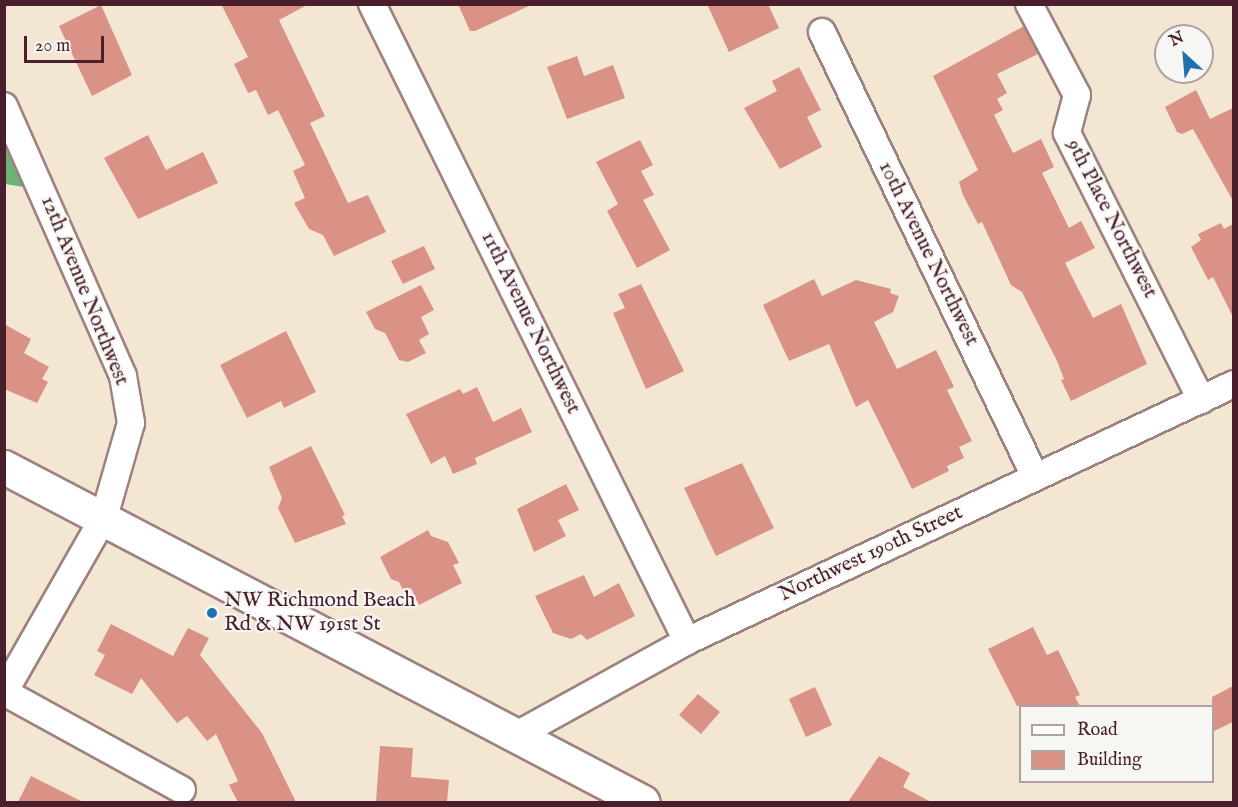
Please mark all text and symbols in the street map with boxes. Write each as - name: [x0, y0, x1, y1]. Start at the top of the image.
- scale bar: [27, 24, 106, 62]
- north arrow: [1154, 24, 1214, 84]
- text: N: [1166, 28, 1188, 52]
- text: 20 m: [35, 35, 70, 58]
- street label: 9th Place Northwest: [1060, 135, 1162, 303]
- street label: 10th Avenue Northwest: [872, 158, 984, 350]
- street label: 12th Avenue Northwest: [34, 193, 134, 389]
- street label: 11th Avenue Northwest: [475, 228, 585, 418]
- street label: Northwest 190th Street: [775, 500, 967, 608]
- place label: NW Richmond Beach Rd & NW 191st St: [224, 588, 416, 638]
- marker: NW Richmond Beach Rd & NW 191st St: [205, 606, 219, 620]
- legend: [1019, 705, 1214, 783]
- text: Road: [1077, 719, 1118, 742]
- text: Building: [1077, 749, 1142, 772]

